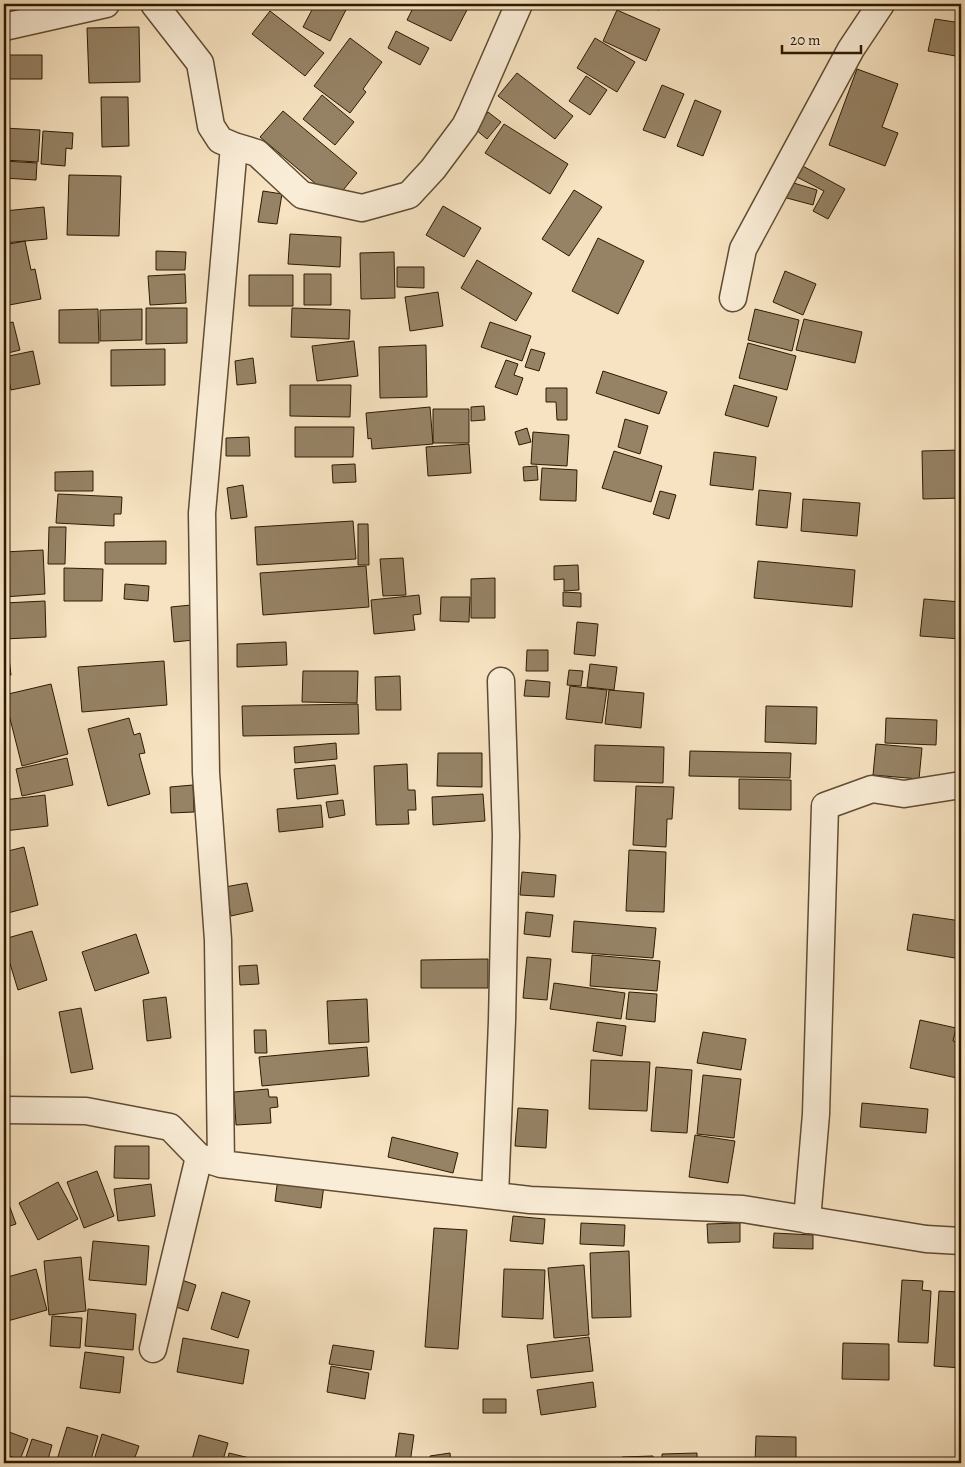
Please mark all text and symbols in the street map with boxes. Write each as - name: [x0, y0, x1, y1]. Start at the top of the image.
- scale bar: [782, 22, 861, 54]
- text: 20 m: [790, 30, 821, 50]

